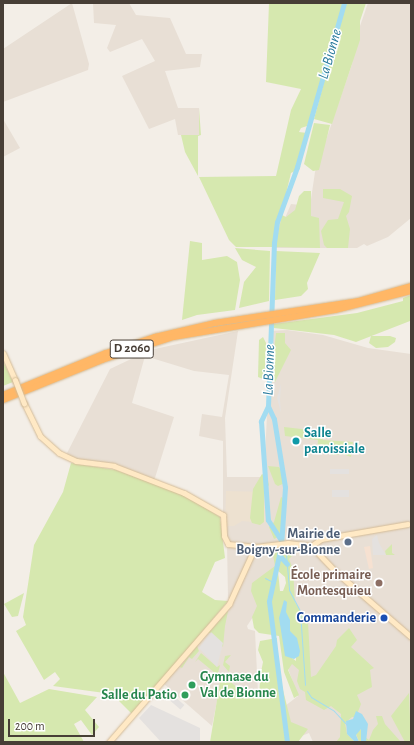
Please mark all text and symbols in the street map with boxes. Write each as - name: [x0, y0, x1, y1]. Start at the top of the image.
- water label: La Bionne: [314, 27, 346, 81]
- road number: D 2060: [109, 338, 155, 360]
- water label: La Bionne: [259, 344, 279, 396]
- place label: Salle paroissiale: [304, 425, 365, 458]
- marker: Salle paroissiale: [291, 436, 301, 446]
- place label: Mairie de Boigny-sur-Bionne: [236, 526, 340, 558]
- marker: Mairie de Boigny-sur-Bionne: [343, 537, 353, 547]
- place label: École primaire Montesquieu: [291, 567, 371, 600]
- marker: École primaire Montesquieu: [374, 578, 384, 588]
- place label: Commanderie: [296, 610, 376, 626]
- marker: Commanderie: [379, 613, 389, 623]
- place label: Gymnase du Val de Bionne: [200, 669, 276, 702]
- marker: Gymnase du Val de Bionne: [187, 680, 197, 690]
- place label: Salle du Patio: [101, 687, 177, 703]
- marker: Salle du Patio: [180, 690, 190, 700]
- scale bar: [10, 711, 97, 737]
- text: 200 m: [15, 720, 45, 732]

